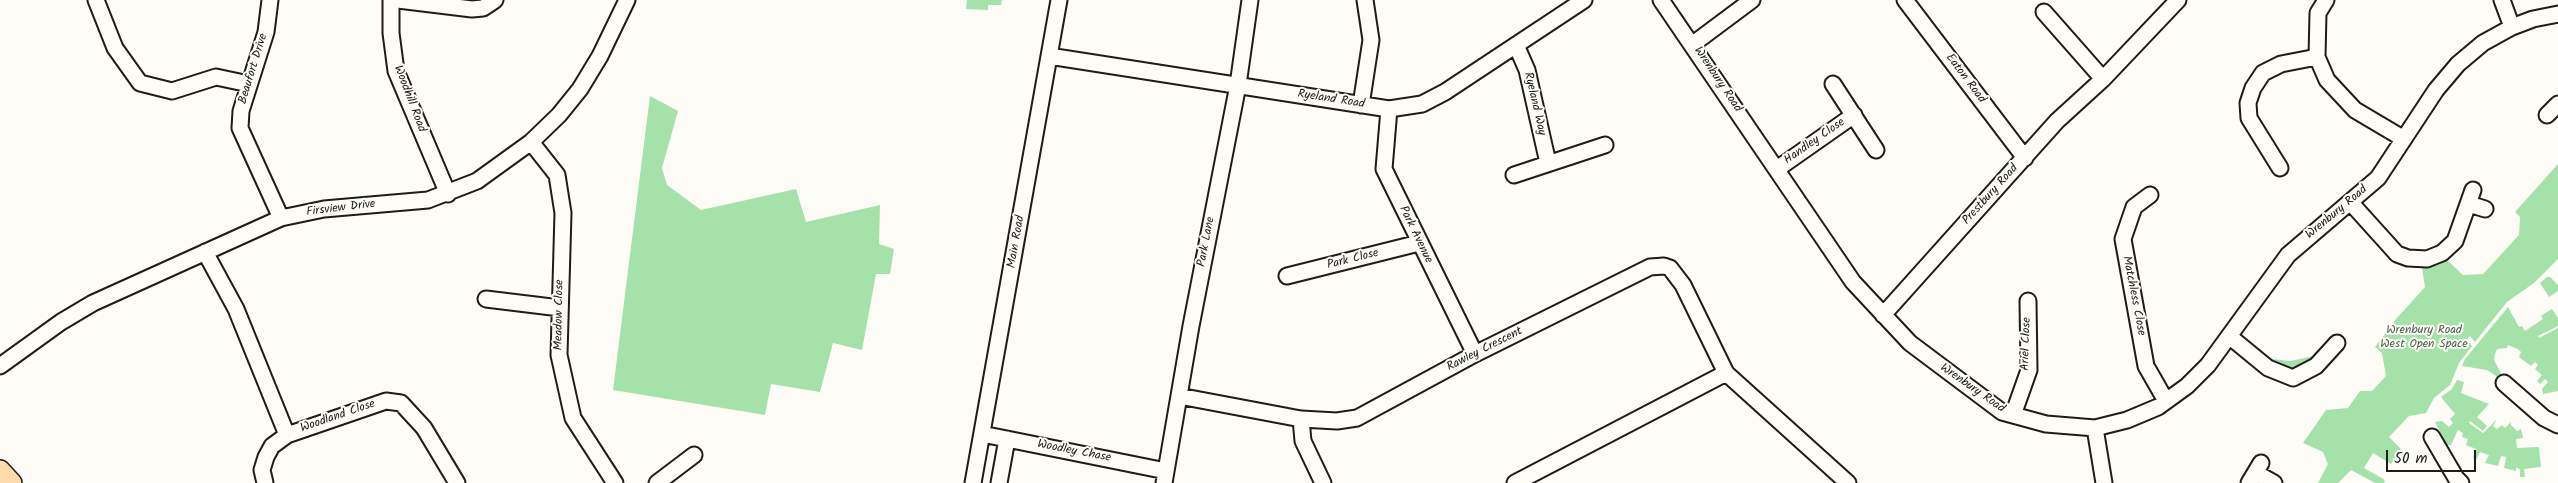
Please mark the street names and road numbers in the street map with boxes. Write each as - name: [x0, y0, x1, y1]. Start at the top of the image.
- street label: Beaufort Drive: [236, 32, 272, 106]
- street label: Wrenbury Road: [1690, 45, 1744, 115]
- street label: Eaton Road: [1942, 52, 1988, 106]
- street label: Woodhill Road: [390, 64, 428, 134]
- street label: Ryeland Way: [1520, 71, 1548, 137]
- street label: Ryeland Road: [1296, 88, 1366, 112]
- street label: Handley Close: [1782, 116, 1848, 168]
- street label: Prestbury Road: [1960, 162, 2022, 228]
- street label: Wrenbury Road: [2303, 183, 2371, 243]
- street label: Firsview Drive: [306, 198, 376, 220]
- street label: Park Avenue: [1395, 204, 1435, 266]
- street label: Main Road: [1005, 215, 1029, 269]
- street label: Park Lane: [1195, 216, 1219, 268]
- street label: Park Close: [1326, 247, 1380, 273]
- street label: Matchless Close: [2118, 255, 2148, 337]
- street label: Meadow Close: [552, 279, 568, 351]
- street label: Ariel Close: [2019, 317, 2035, 371]
- street label: Rawley Crescent: [1445, 325, 1525, 375]
- street label: Wrenbury Road: [1937, 361, 2007, 417]
- street label: Woodland Close: [299, 397, 377, 437]
- street label: Woodley Chase: [1036, 438, 1112, 466]

